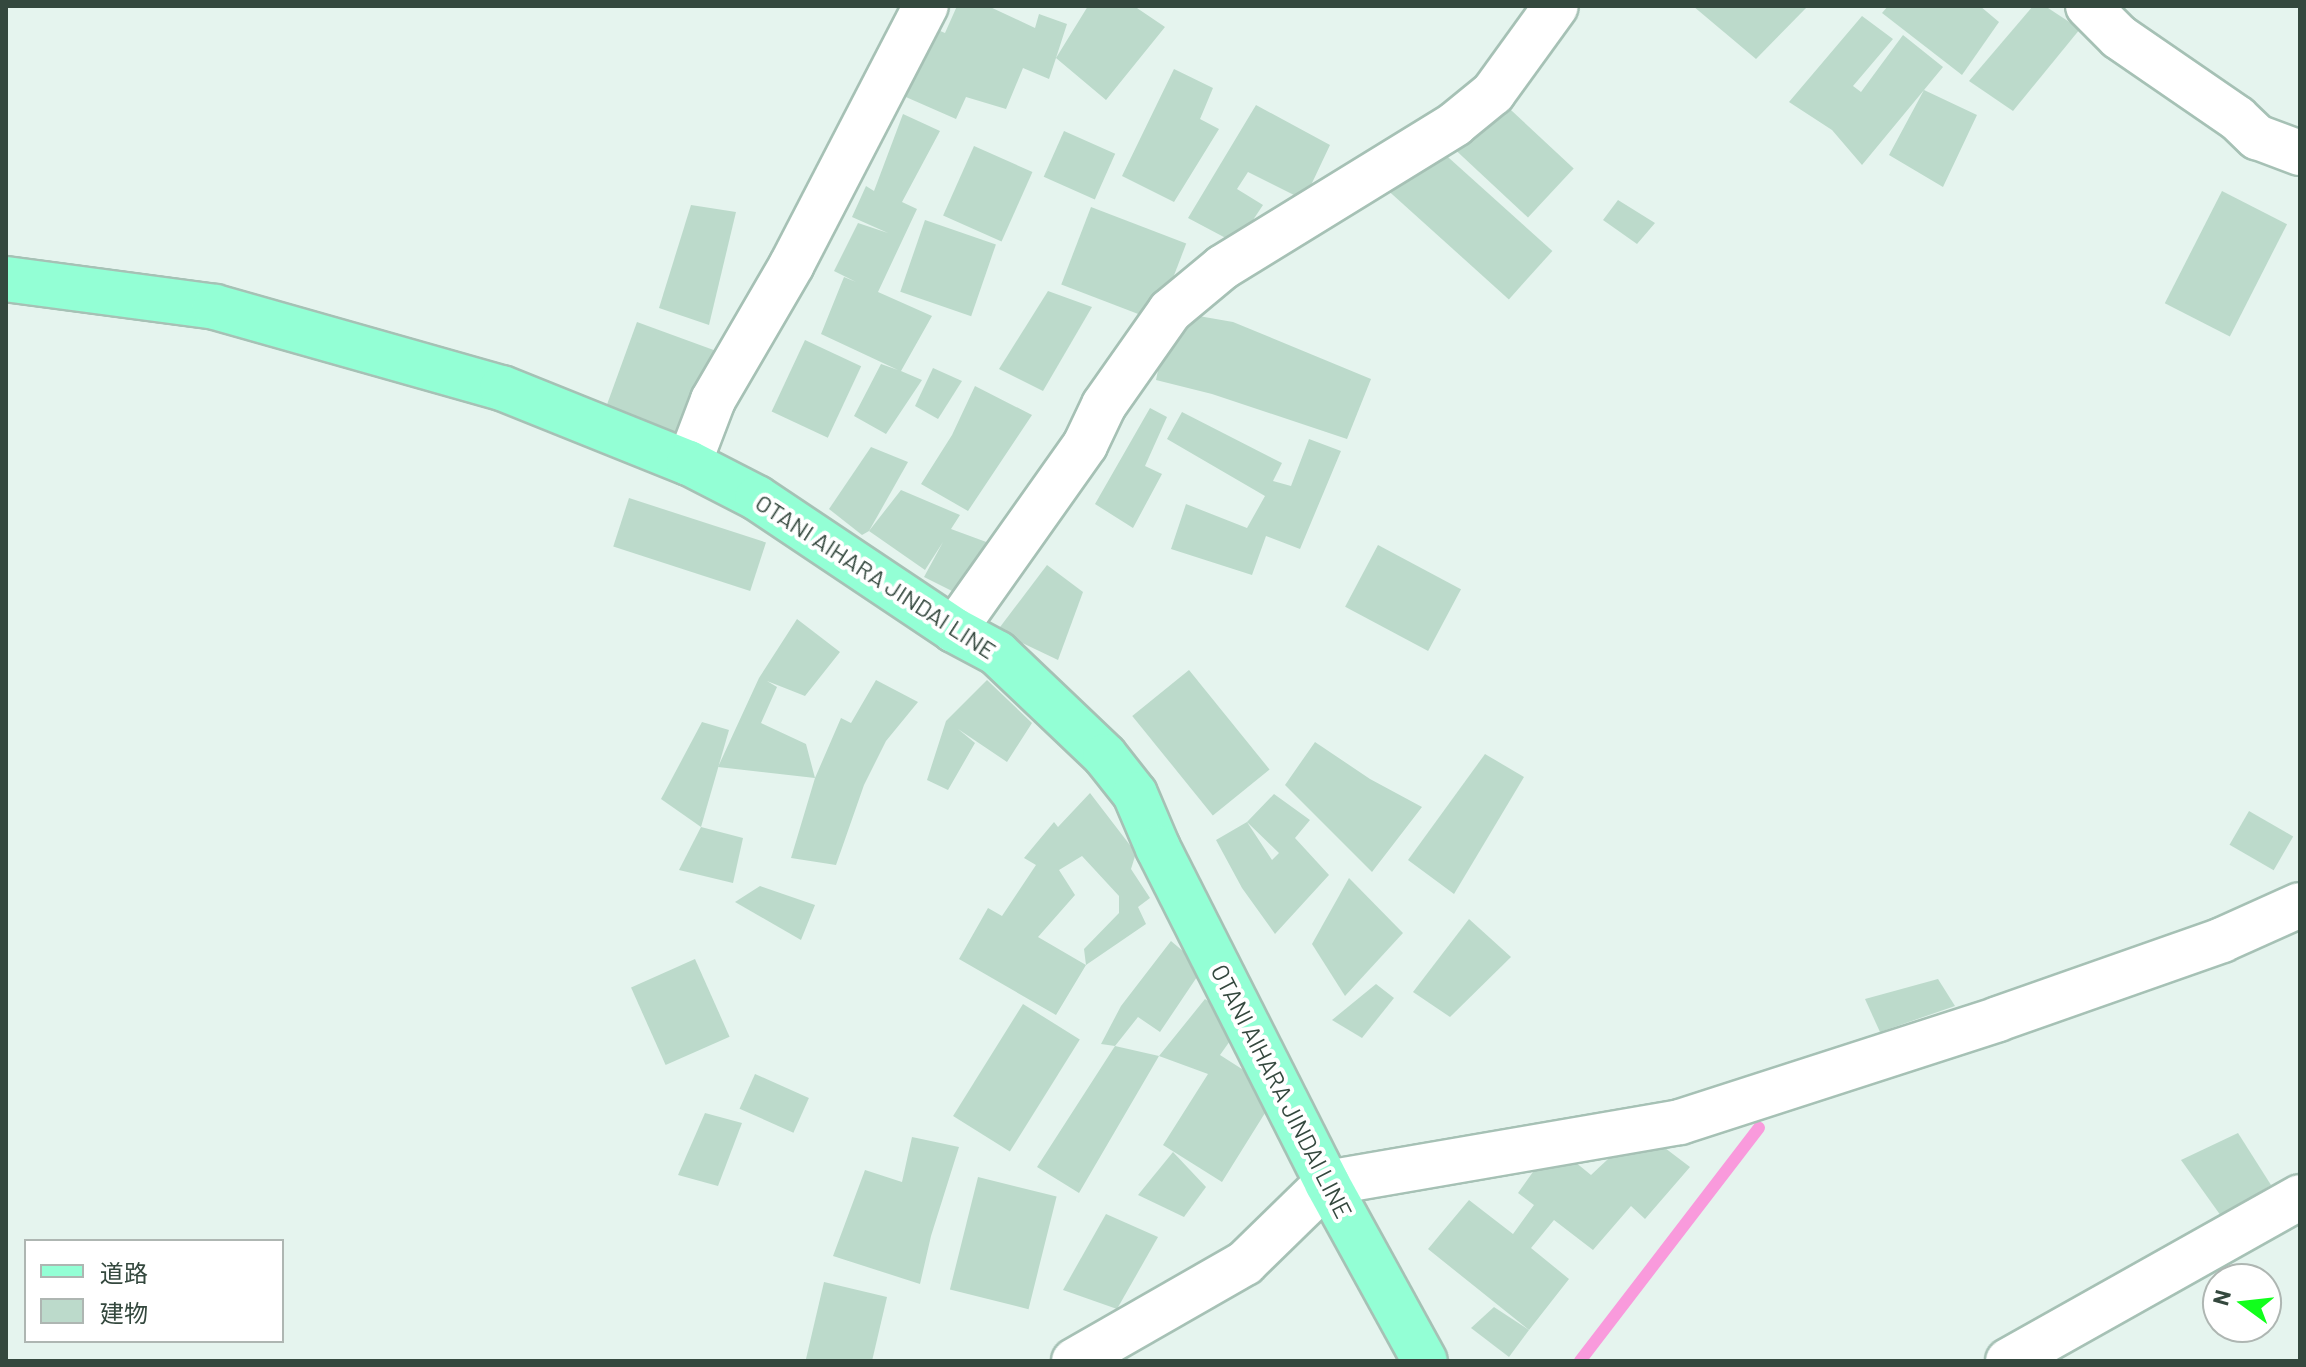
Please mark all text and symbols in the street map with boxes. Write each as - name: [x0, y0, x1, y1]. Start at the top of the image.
- street label: OTANI AIHARA JINDAI LINE: [750, 487, 1002, 665]
- street label: OTANI AIHARA JINDAI LINE: [1205, 959, 1359, 1223]
- legend: [24, 1239, 284, 1343]
- text: 道路: [100, 1258, 148, 1287]
- north arrow: [2202, 1263, 2282, 1343]
- text: N: [2206, 1287, 2235, 1308]
- text: 建物: [100, 1298, 148, 1327]

